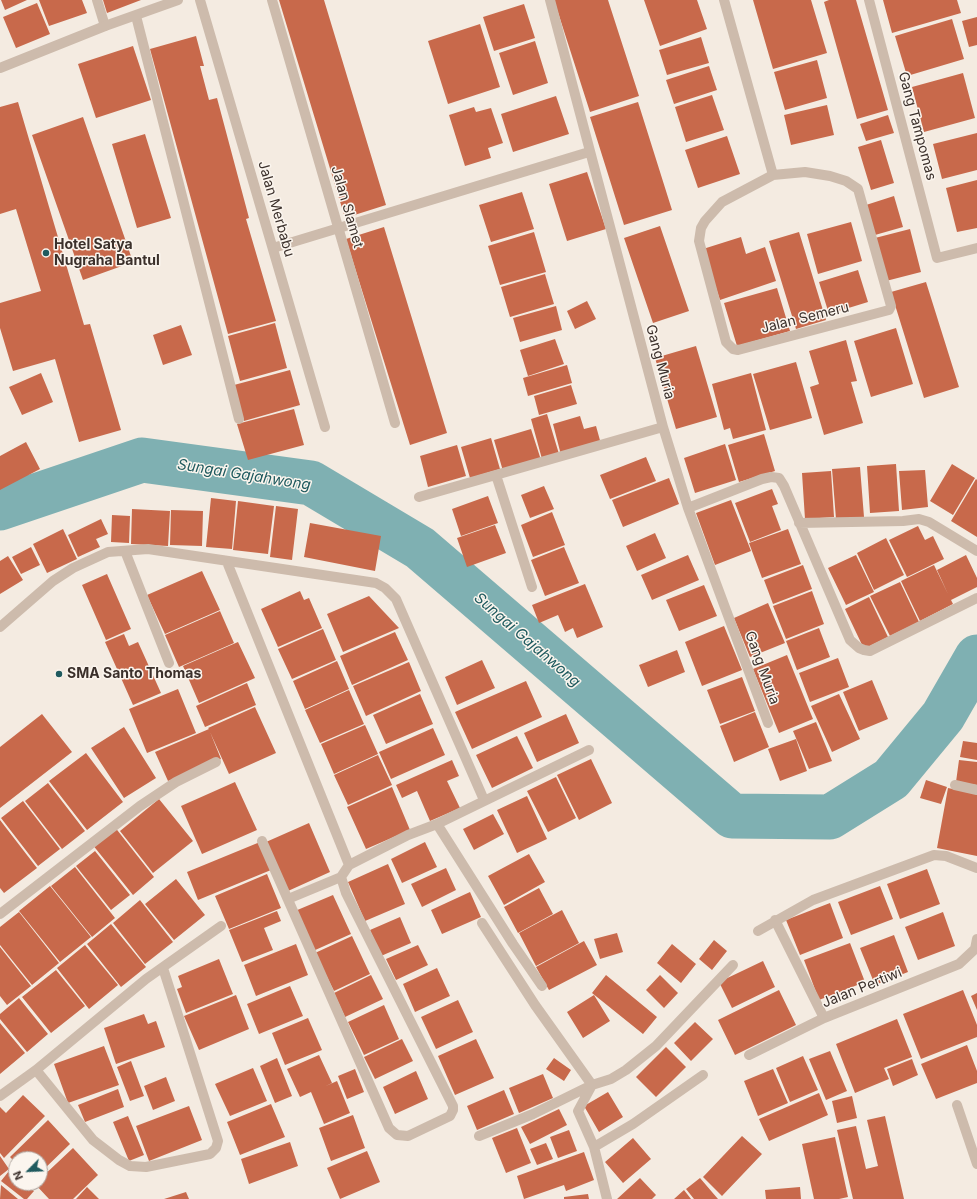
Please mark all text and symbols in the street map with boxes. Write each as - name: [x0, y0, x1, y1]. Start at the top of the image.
- street label: Gang Tampomas: [894, 70, 940, 182]
- street label: Jalan Merbabu: [254, 159, 298, 259]
- street label: Jalan Slamet: [327, 164, 367, 250]
- place label: Hotel Satya Nugraha Bantul: [54, 237, 160, 270]
- marker: Hotel Satya Nugraha Bantul: [41, 248, 51, 258]
- street label: Jalan Semeru: [759, 299, 851, 337]
- street label: Gang Muria: [642, 323, 678, 401]
- water label: Sungai Gajahwong: [176, 456, 312, 494]
- water label: Sungai Gajahwong: [470, 589, 584, 691]
- street label: Gang Muria: [741, 629, 783, 707]
- place label: SMA Santo Thomas: [67, 666, 201, 682]
- marker: SMA Santo Thomas: [54, 669, 64, 679]
- street label: Jalan Pertiwi: [820, 964, 904, 1012]
- north arrow: [8, 1151, 48, 1191]
- text: N: [10, 1169, 26, 1182]

